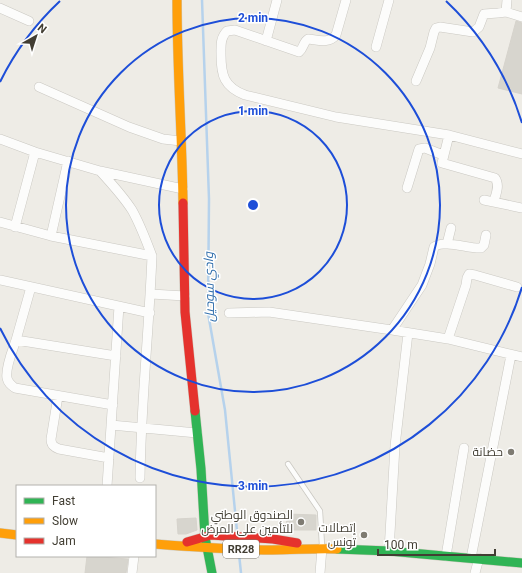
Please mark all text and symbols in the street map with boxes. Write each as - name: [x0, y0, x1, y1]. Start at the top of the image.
- text: 2 min: [238, 11, 268, 25]
- north arrow: [16, 16, 56, 56]
- text: N: [35, 21, 49, 36]
- text: 1 min: [238, 104, 268, 118]
- centre of rings: [246, 198, 260, 212]
- water label: وادي سوحيل: [201, 251, 220, 322]
- place label: حضانة: [472, 445, 503, 459]
- marker: حضانة: [506, 447, 516, 457]
- text: 3 min: [238, 479, 268, 493]
- legend: [16, 485, 156, 557]
- text: Fast: [52, 494, 75, 508]
- place label: الصندوق الوطني للتأمين على المرض: [201, 508, 293, 536]
- text: Slow: [52, 514, 78, 528]
- marker: الصندوق الوطني للتأمين على المرض: [296, 517, 306, 527]
- place label: إتصالات تونس: [319, 521, 357, 549]
- marker: إتصالات تونس: [359, 530, 369, 540]
- scale bar: [378, 531, 495, 557]
- text: Jam: [52, 534, 76, 548]
- text: 100 m: [384, 538, 418, 552]
- road number: RR28: [223, 540, 259, 558]

